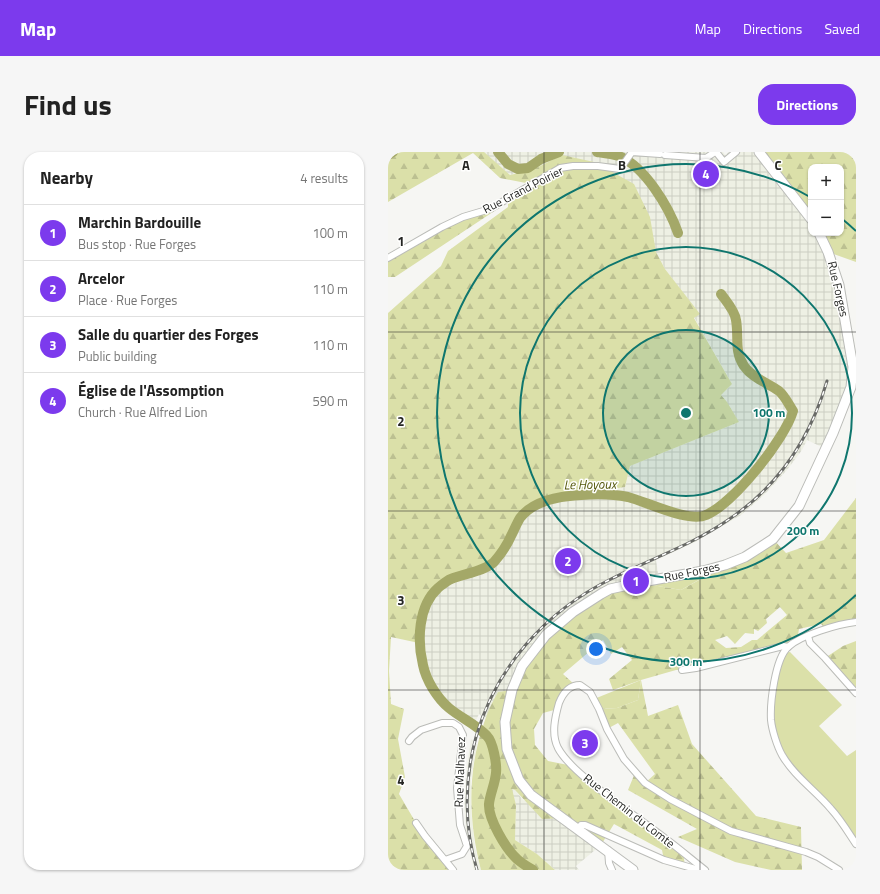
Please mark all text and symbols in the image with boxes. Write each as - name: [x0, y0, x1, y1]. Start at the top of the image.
- text: Map: [20, 14, 56, 43]
- text: Map: [695, 18, 721, 39]
- text: Directions: [743, 18, 802, 39]
- text: Saved: [824, 18, 860, 39]
- text: Find us: [24, 83, 112, 126]
- button: Directions: [758, 84, 856, 125]
- text: A: [462, 155, 470, 175]
- text: B: [618, 155, 626, 175]
- text: C: [774, 155, 782, 175]
- pin: 4: [693, 159, 719, 189]
- street label: Rue Grand Poirier: [479, 161, 566, 218]
- map controls: [808, 164, 844, 236]
- button: +: [808, 164, 844, 200]
- text: Nearby: [40, 165, 93, 191]
- text: 4 results: [300, 168, 348, 188]
- button: −: [808, 200, 844, 236]
- text: Marchin Bardouille: [78, 211, 201, 234]
- text: 1: [49, 223, 57, 243]
- text: 100 m: [312, 223, 348, 243]
- text: 1: [397, 231, 405, 251]
- text: Bus stop · Rue Forges: [78, 234, 196, 254]
- street label: Rue Forges: [823, 259, 854, 319]
- text: Arcelor: [78, 267, 125, 290]
- text: 2: [49, 279, 57, 299]
- text: 110 m: [312, 279, 348, 299]
- text: Place · Rue Forges: [78, 290, 177, 310]
- text: Salle du quartier des Forges: [78, 323, 259, 346]
- text: 3: [49, 335, 57, 355]
- text: 110 m: [312, 335, 348, 355]
- text: Public building: [78, 346, 157, 366]
- text: Église de l'Assomption: [78, 379, 224, 402]
- text: 4: [49, 391, 57, 411]
- text: 590 m: [312, 391, 348, 411]
- text: Church · Rue Alfred Lion: [78, 402, 207, 422]
- text: 100 m: [753, 403, 785, 422]
- centre of rings: [679, 406, 693, 420]
- text: 2: [397, 411, 405, 431]
- water label: Le Hoyoux: [563, 474, 618, 494]
- text: 200 m: [787, 521, 819, 540]
- pin: 2: [555, 546, 581, 576]
- street label: Rue Forges: [662, 556, 722, 587]
- pin: 1: [623, 566, 649, 596]
- text: 3: [397, 590, 405, 610]
- your location: [586, 639, 606, 659]
- text: 300 m: [670, 652, 702, 671]
- pin: 3: [572, 728, 598, 758]
- street label: Rue Malhavez: [449, 736, 470, 808]
- street label: Rue Chemin du Comte: [579, 769, 679, 852]
- text: 4: [397, 770, 405, 790]

